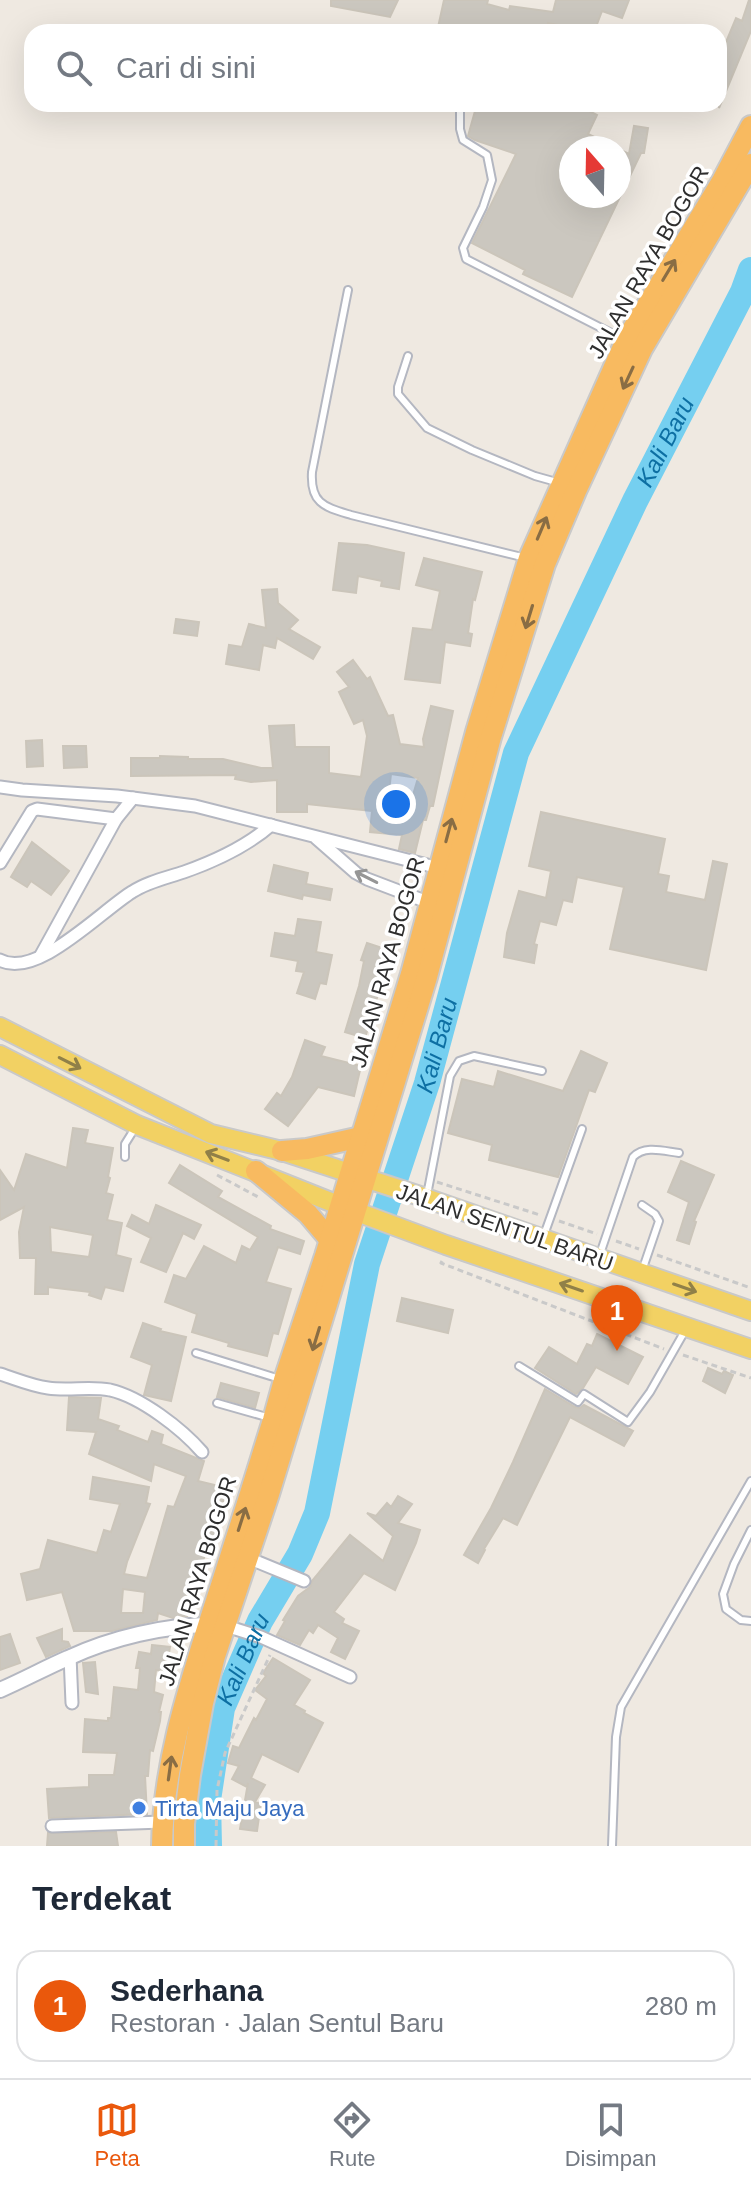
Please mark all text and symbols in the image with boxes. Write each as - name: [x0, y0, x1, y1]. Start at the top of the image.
- search box: [24, 24, 727, 112]
- icon: search: [52, 46, 96, 90]
- text: Cari di sini: [116, 51, 256, 84]
- north arrow: [559, 136, 631, 208]
- street label: JALAN RAYA BOGOR: [583, 162, 714, 363]
- one-way arrow: [661, 259, 677, 282]
- one-way arrow: [620, 365, 635, 389]
- water label: Kali Baru: [631, 392, 699, 491]
- one-way arrow: [535, 516, 550, 541]
- one-way arrow: [521, 604, 536, 630]
- your location: [376, 784, 416, 824]
- one-way arrow: [443, 818, 458, 844]
- street label: JALAN RAYA BOGOR: [345, 854, 430, 1070]
- one-way arrow: [355, 869, 379, 884]
- water label: Kali Baru: [411, 995, 462, 1096]
- one-way arrow: [57, 1055, 81, 1071]
- one-way arrow: [205, 1148, 230, 1162]
- street label: JALAN SENTUL BARU: [393, 1179, 617, 1276]
- one-way arrow: [559, 1279, 584, 1294]
- one-way arrow: [673, 1282, 698, 1297]
- pin: 1: [591, 1285, 643, 1351]
- one-way arrow: [308, 1326, 323, 1352]
- street label: JALAN RAYA BOGOR: [154, 1473, 241, 1689]
- one-way arrow: [236, 1507, 250, 1532]
- water label: Kali Baru: [211, 1608, 275, 1709]
- one-way arrow: [162, 1756, 177, 1782]
- place label: Tirta Maju Jaya: [155, 1796, 305, 1821]
- marker: Tirta Maju Jaya: [130, 1799, 148, 1817]
- text: Terdekat: [32, 1879, 171, 1917]
- text: Sederhana: [110, 1974, 263, 2007]
- text: 1: [53, 1991, 67, 2021]
- text: 280 m: [645, 1991, 717, 2021]
- text: Restoran · Jalan Sentul Baru: [110, 2008, 444, 2038]
- tab: Peta: [95, 2098, 140, 2172]
- tab: Rute: [329, 2098, 376, 2172]
- tab: Disimpan: [565, 2098, 656, 2172]

